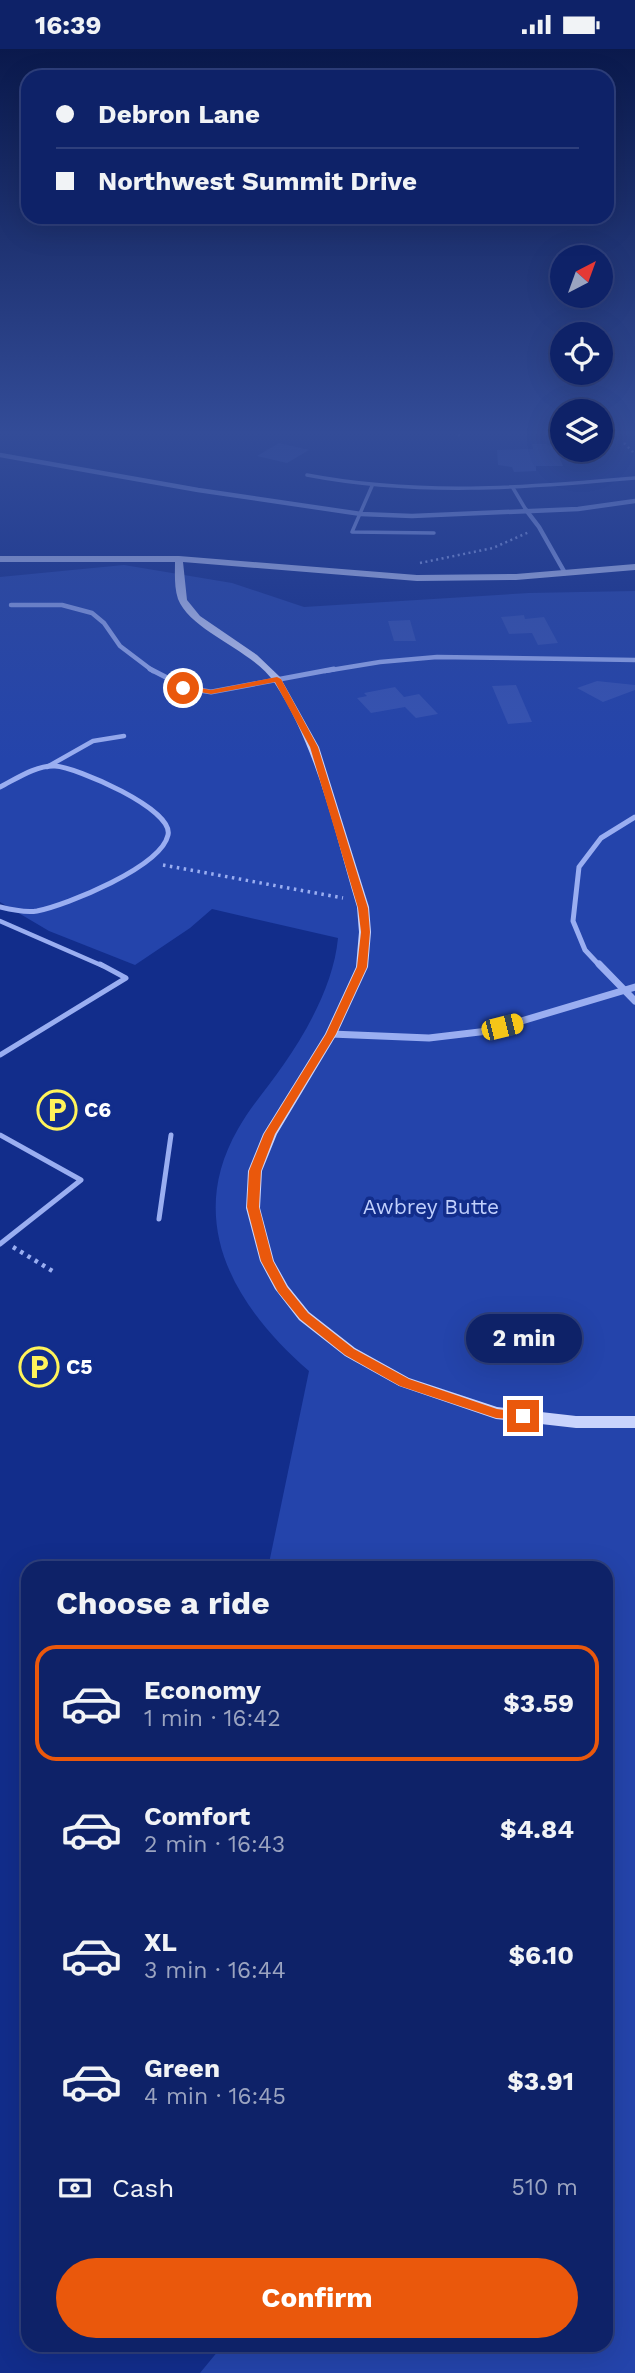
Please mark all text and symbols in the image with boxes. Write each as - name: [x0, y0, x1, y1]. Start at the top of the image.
- text: 16:39: [35, 10, 102, 40]
- text: Debron Lane: [98, 99, 260, 129]
- text: Northwest Summit Drive: [98, 166, 417, 196]
- north arrow: [550, 245, 612, 308]
- map controls: [550, 245, 613, 462]
- button: locate: [550, 322, 613, 385]
- button: layers: [550, 399, 613, 462]
- route start: [167, 672, 199, 704]
- car: [480, 1012, 525, 1042]
- parking icon: C6: [36, 1089, 78, 1131]
- place label: C6: [84, 1097, 111, 1122]
- park label: Awbrey Butte: [363, 1194, 499, 1219]
- callout: 2 min: [465, 1315, 581, 1363]
- text: 2 min: [493, 1325, 555, 1352]
- parking icon: C5: [18, 1346, 60, 1388]
- place label: C5: [66, 1354, 93, 1379]
- route end: [507, 1400, 539, 1432]
- text: Choose a ride: [56, 1584, 270, 1622]
- icon: car: [60, 1672, 123, 1735]
- text: Economy: [144, 1675, 261, 1705]
- text: $3.59: [503, 1688, 574, 1718]
- text: 1 min · 16:42: [144, 1705, 281, 1732]
- icon: car: [60, 1798, 123, 1861]
- text: Comfort: [144, 1801, 250, 1831]
- text: $4.84: [500, 1814, 574, 1844]
- text: 2 min · 16:43: [144, 1831, 285, 1858]
- icon: car: [60, 1924, 123, 1987]
- text: XL: [144, 1927, 177, 1957]
- text: $6.10: [508, 1940, 574, 1970]
- text: 3 min · 16:44: [144, 1957, 286, 1984]
- icon: car: [60, 2050, 123, 2113]
- text: Green: [144, 2053, 220, 2083]
- text: $3.91: [507, 2066, 574, 2096]
- text: 4 min · 16:45: [144, 2083, 286, 2110]
- icon: cash: [56, 2169, 94, 2207]
- text: Cash: [112, 2173, 174, 2203]
- text: 510 m: [512, 2174, 578, 2201]
- button: Confirm: [56, 2258, 578, 2338]

